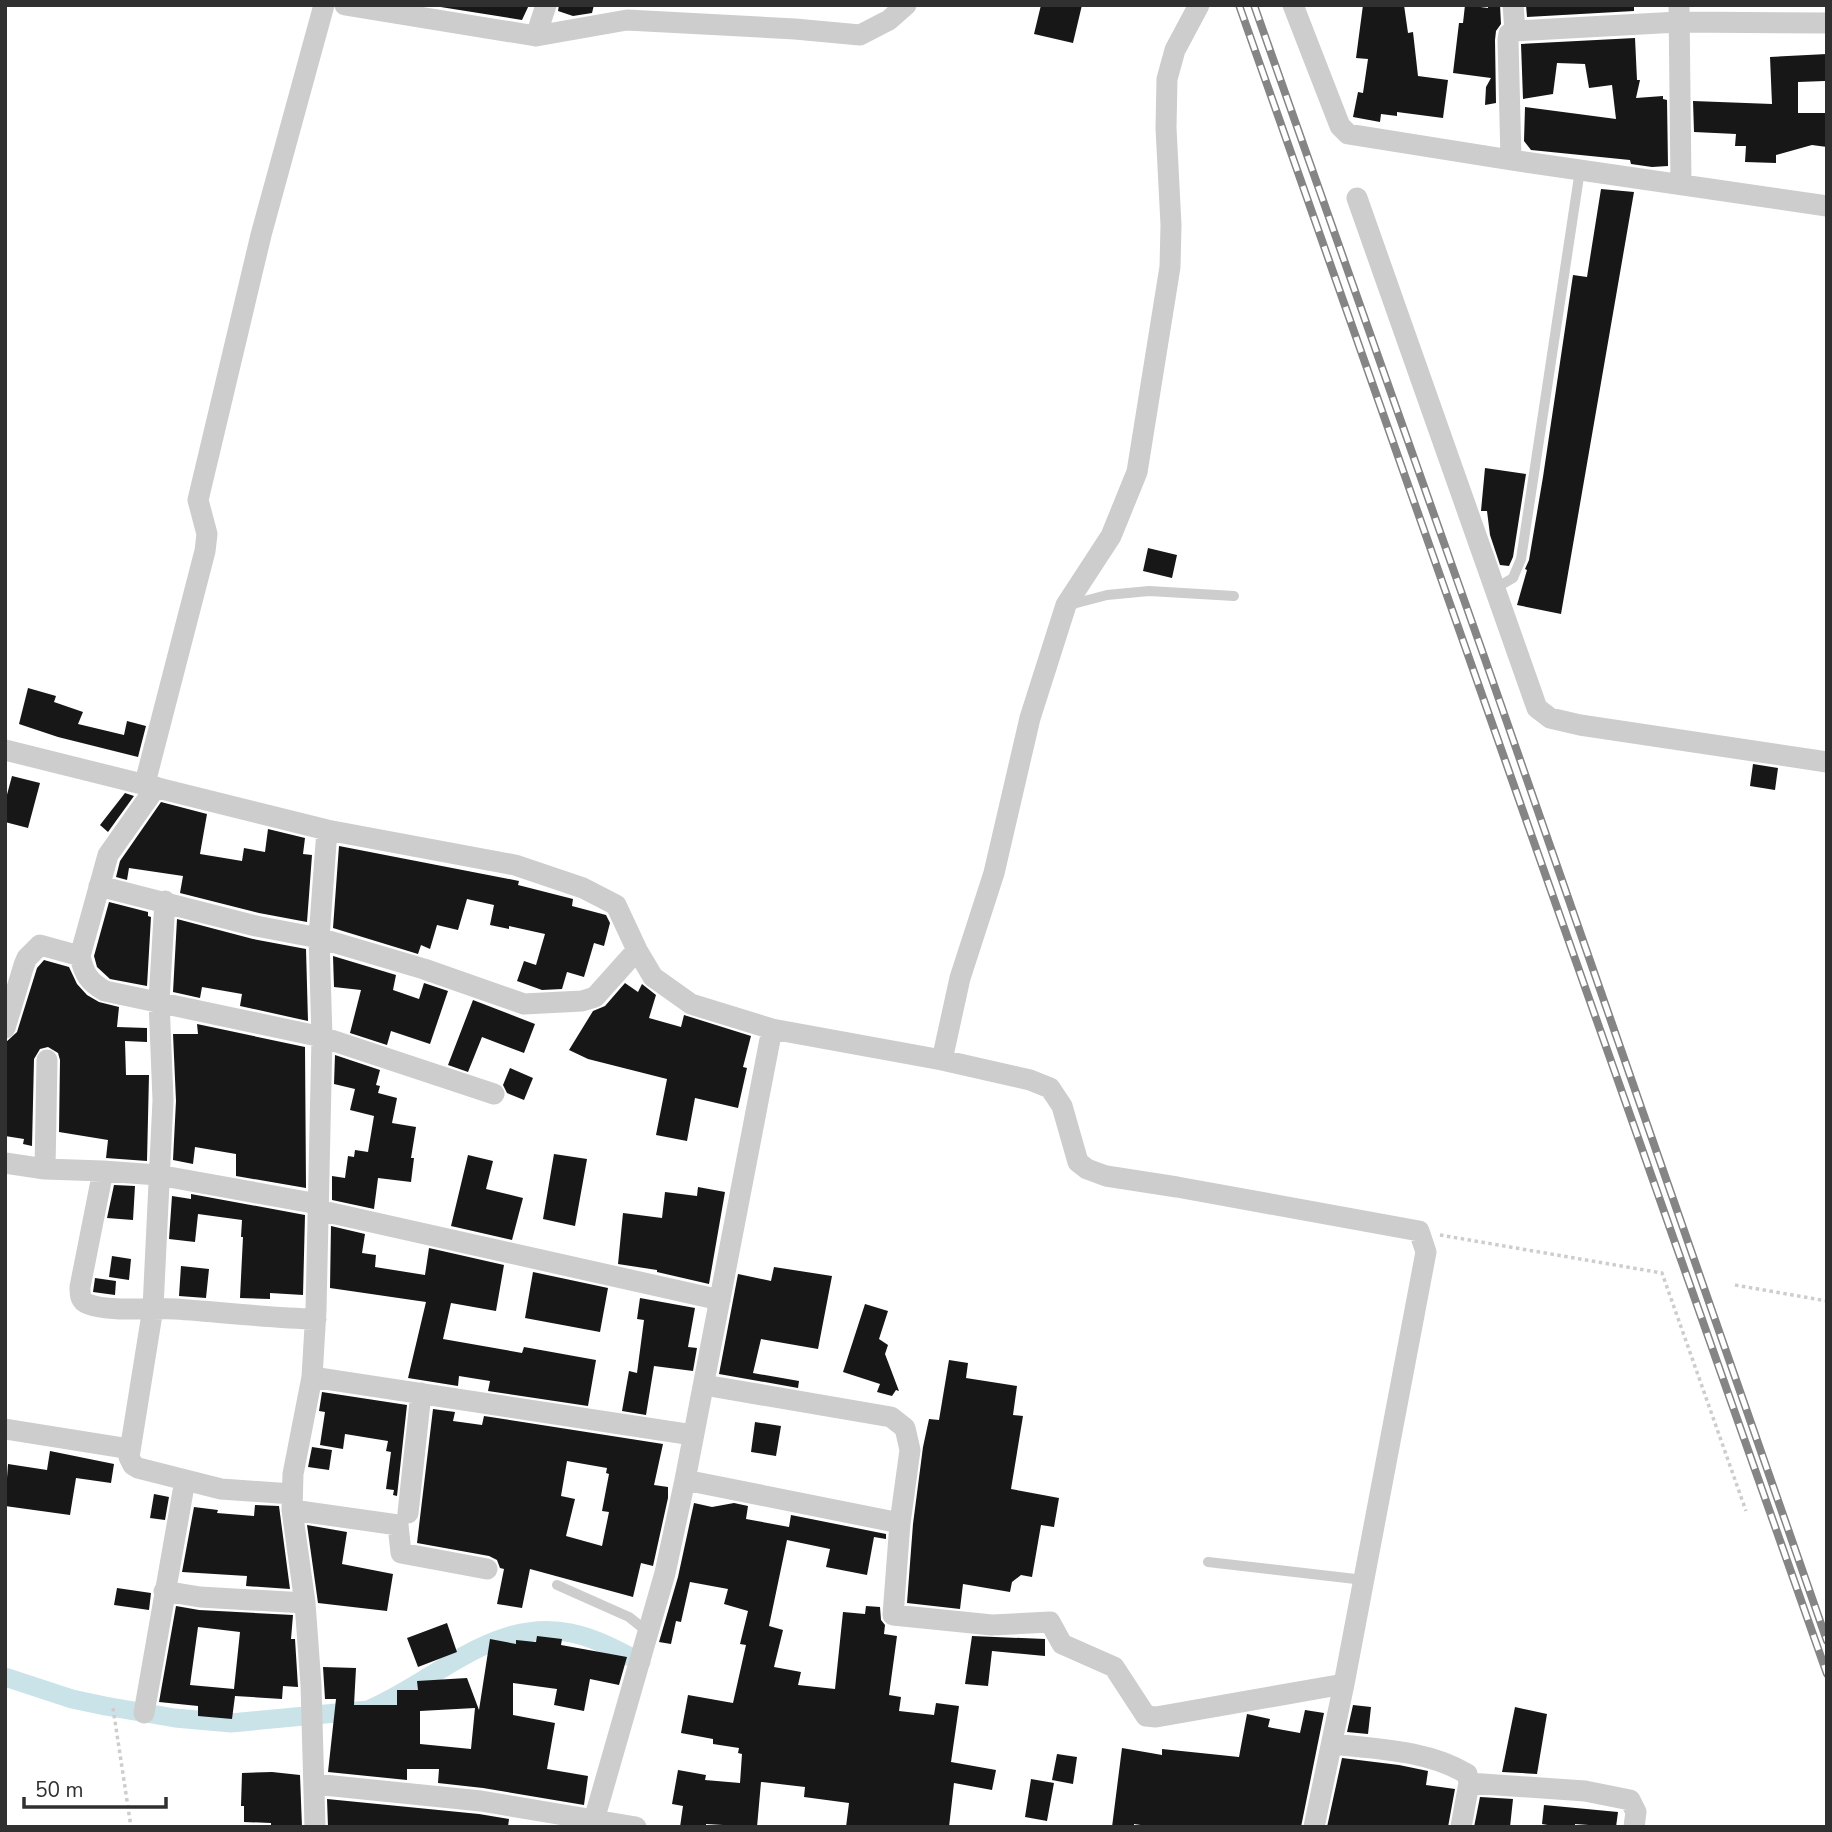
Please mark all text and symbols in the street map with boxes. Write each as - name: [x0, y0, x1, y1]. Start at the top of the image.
- scale bar: [24, 1766, 166, 1810]
- text: 50 m: [35, 1776, 84, 1804]

